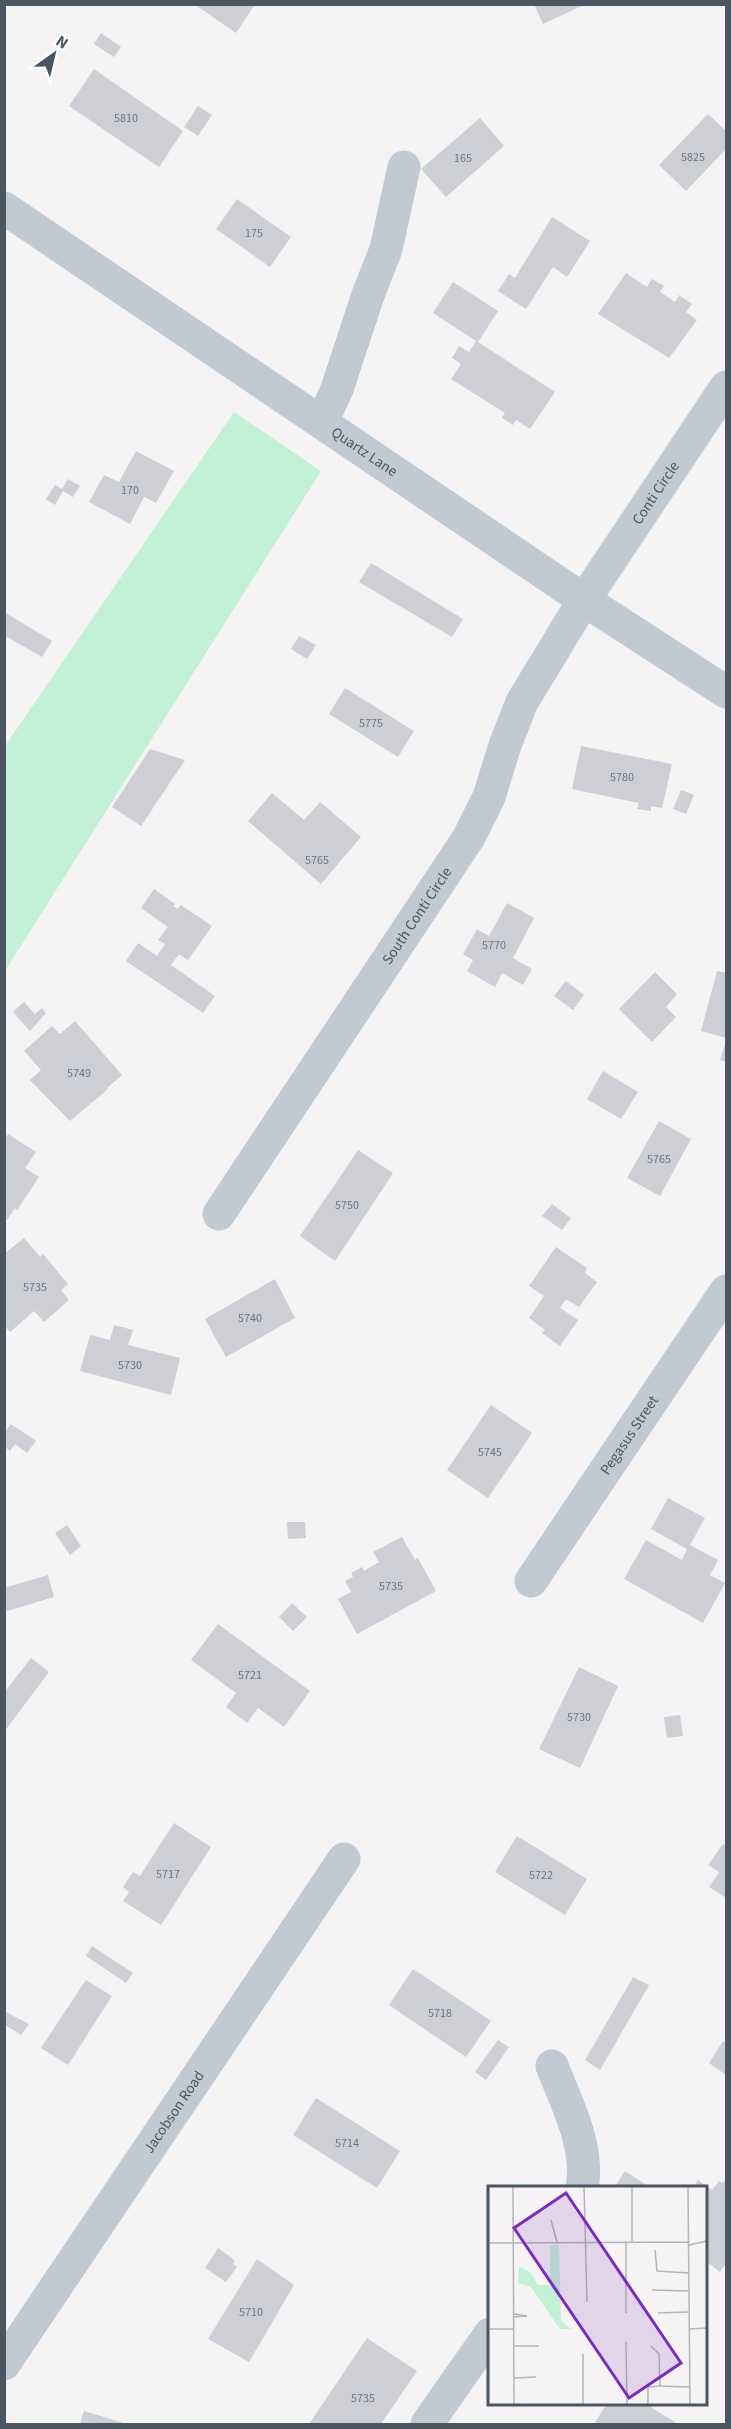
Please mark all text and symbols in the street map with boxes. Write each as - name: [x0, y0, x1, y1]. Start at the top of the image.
- north arrow: [24, 24, 84, 84]
- text: N: [51, 30, 72, 54]
- house number: 5810: [114, 110, 138, 127]
- house number: 5825: [681, 149, 705, 166]
- house number: 165: [454, 150, 472, 167]
- house number: 175: [245, 225, 263, 242]
- street label: Quartz Lane: [327, 422, 401, 482]
- street label: Conti Circle: [627, 457, 685, 529]
- house number: 170: [121, 482, 139, 499]
- house number: 5775: [359, 715, 383, 732]
- house number: 5780: [610, 769, 634, 786]
- house number: 5765: [305, 852, 329, 869]
- street label: South Conti Circle: [377, 863, 457, 969]
- house number: 5770: [482, 937, 506, 954]
- house number: 5749: [67, 1065, 91, 1082]
- house number: 5765: [647, 1151, 671, 1168]
- house number: 5750: [335, 1197, 359, 1214]
- house number: 5735: [23, 1279, 47, 1296]
- house number: 5740: [238, 1310, 262, 1327]
- house number: 5730: [118, 1357, 142, 1374]
- street label: Pegasus Street: [595, 1391, 664, 1479]
- house number: 5745: [478, 1444, 502, 1461]
- house number: 5735: [379, 1578, 403, 1595]
- house number: 5721: [238, 1667, 262, 1684]
- house number: 5730: [567, 1709, 591, 1726]
- house number: 5717: [156, 1866, 180, 1883]
- house number: 5722: [529, 1867, 553, 1884]
- house number: 5718: [428, 2005, 452, 2022]
- street label: Jacobson Road: [139, 2067, 210, 2158]
- house number: 5714: [335, 2135, 359, 2152]
- inset map: [488, 2186, 707, 2405]
- house number: 5710: [239, 2304, 263, 2321]
- house number: 5735: [351, 2390, 375, 2407]

